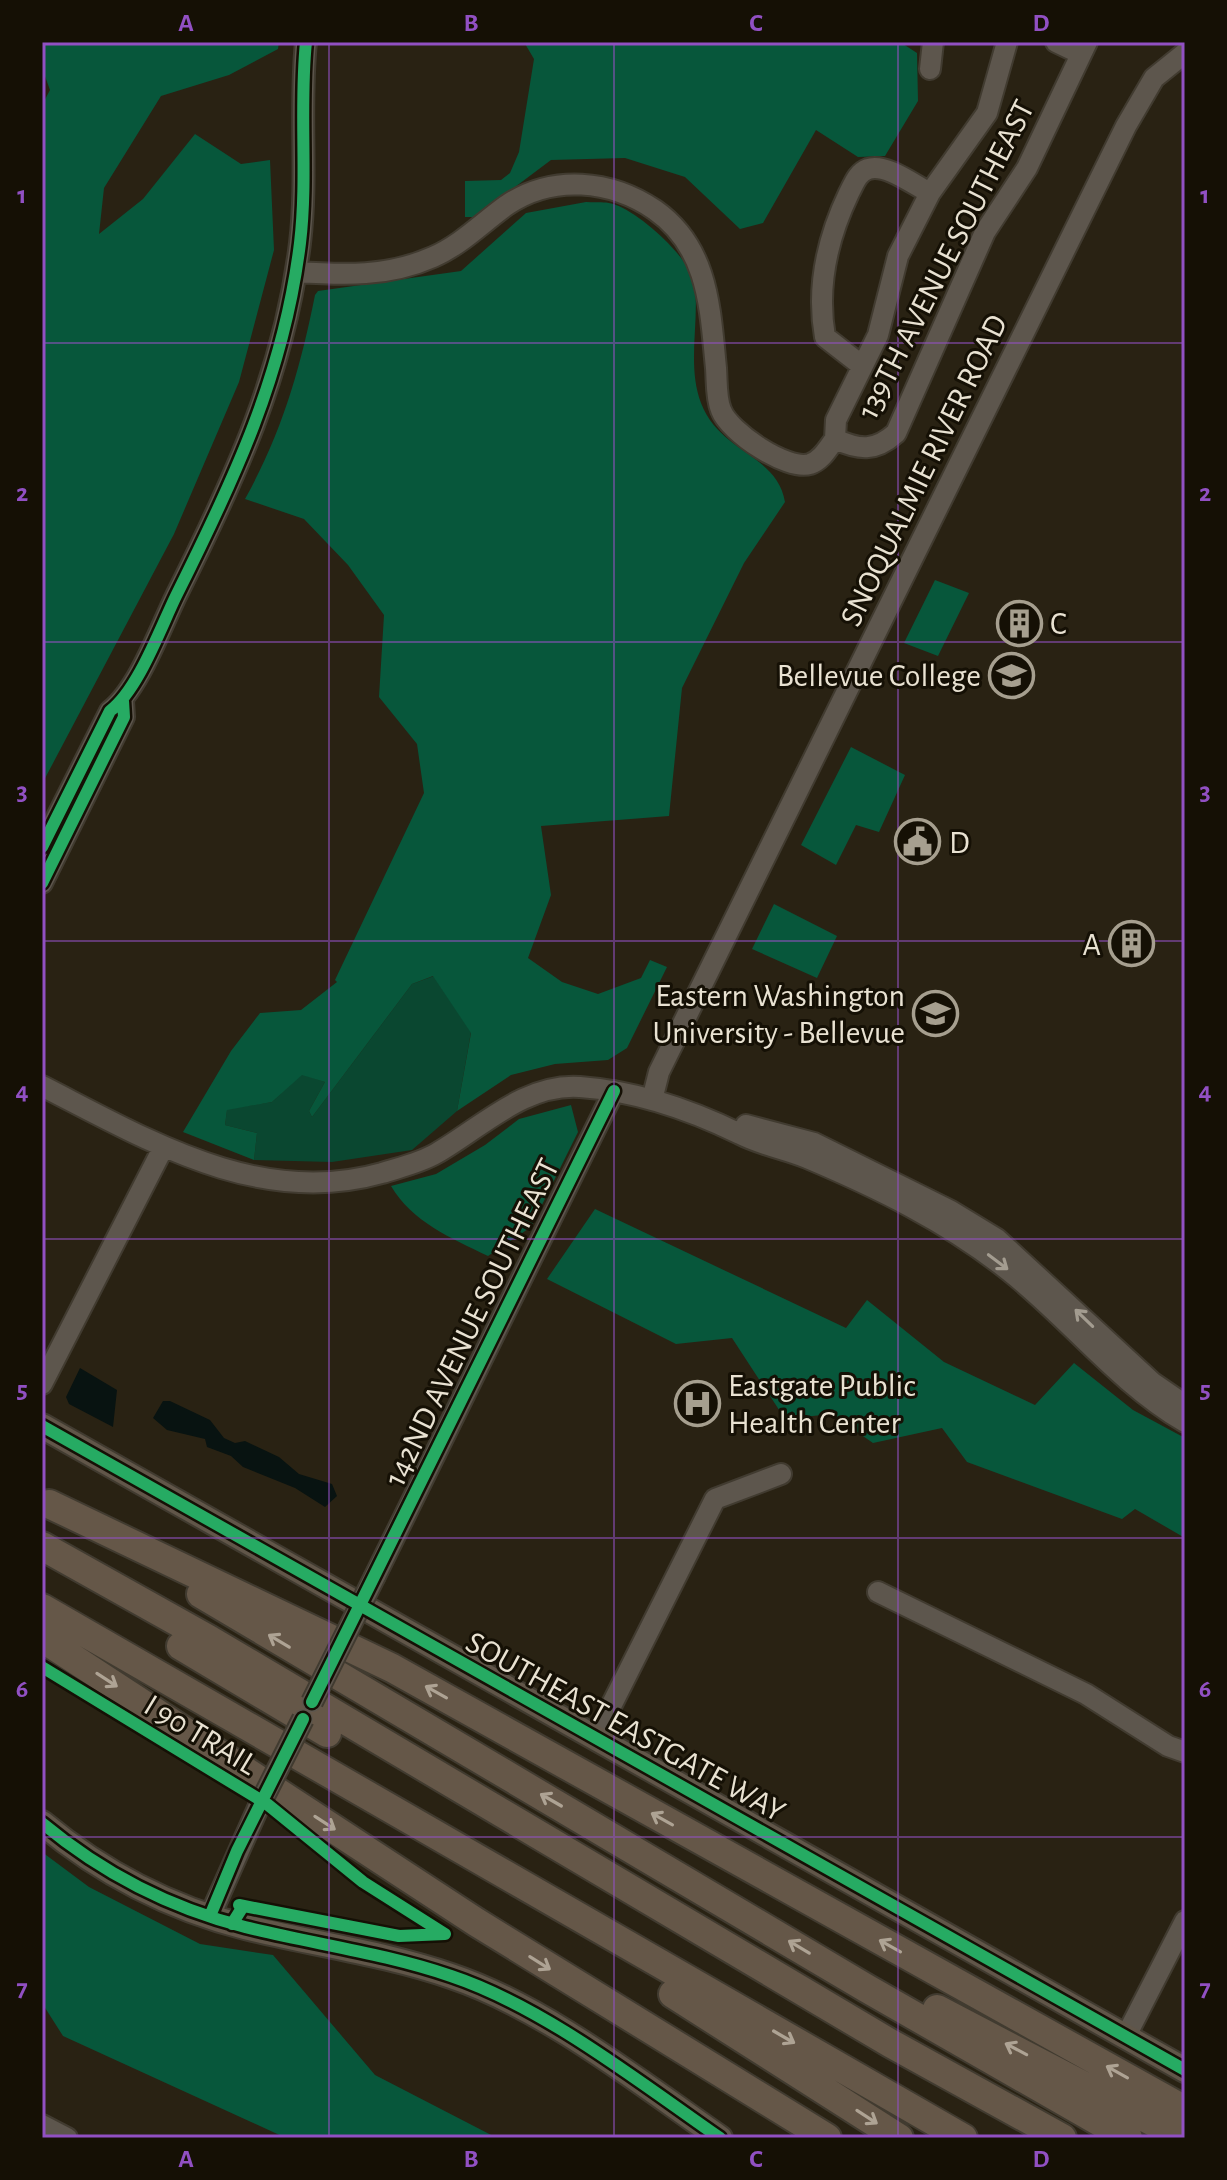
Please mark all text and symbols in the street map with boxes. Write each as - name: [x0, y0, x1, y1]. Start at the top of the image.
- text: A: [178, 10, 194, 36]
- text: B: [463, 10, 479, 36]
- text: C: [749, 10, 763, 36]
- text: D: [1032, 10, 1050, 36]
- street label: 139TH AVENUE SOUTHEAST: [851, 95, 1040, 424]
- text: 1: [17, 182, 27, 208]
- text: 1: [1200, 182, 1210, 208]
- street label: SNOQUALMIE RIVER ROAD: [835, 310, 1013, 631]
- text: 2: [16, 480, 28, 506]
- text: 2: [1199, 480, 1211, 506]
- building icon: C: [995, 599, 1043, 647]
- place label: C: [1050, 608, 1067, 640]
- school or university icon: Bellevue College: [988, 651, 1036, 699]
- place label: Bellevue College: [777, 660, 981, 692]
- text: 3: [16, 779, 28, 805]
- text: 3: [1199, 779, 1211, 805]
- public building icon: D: [894, 818, 942, 866]
- place label: D: [949, 827, 970, 859]
- building icon: A: [1108, 920, 1156, 968]
- place label: A: [1083, 929, 1101, 961]
- place label: Eastern Washington University - Bellevue: [653, 980, 905, 1049]
- school or university icon: Eastern Washington University - Bellevue: [912, 989, 960, 1037]
- text: 4: [15, 1078, 29, 1104]
- text: 4: [1198, 1078, 1212, 1104]
- street label: 142ND AVENUE SOUTHEAST: [379, 1153, 565, 1491]
- one-way arrow: [986, 1254, 1008, 1271]
- one-way arrow: [1074, 1308, 1094, 1327]
- place label: Eastgate Public Health Center: [728, 1370, 916, 1439]
- text: 5: [16, 1377, 28, 1403]
- text: 5: [1199, 1377, 1211, 1403]
- hospital icon: Eastgate Public Health Center: [673, 1379, 721, 1427]
- street label: SOUTHEAST EASTGATE WAY: [461, 1626, 791, 1828]
- one-way arrow: [268, 1632, 291, 1648]
- one-way arrow: [96, 1672, 118, 1689]
- text: 6: [16, 1676, 28, 1702]
- text: 6: [1199, 1676, 1211, 1702]
- one-way arrow: [424, 1684, 448, 1699]
- street label: I 90 TRAIL: [139, 1689, 263, 1781]
- one-way arrow: [540, 1792, 563, 1808]
- one-way arrow: [651, 1811, 675, 1827]
- one-way arrow: [313, 1815, 336, 1831]
- one-way arrow: [878, 1938, 902, 1953]
- one-way arrow: [788, 1939, 811, 1955]
- one-way arrow: [529, 1954, 551, 1971]
- text: 7: [16, 1975, 28, 2001]
- text: 7: [1199, 1975, 1211, 2001]
- one-way arrow: [772, 2029, 795, 2045]
- one-way arrow: [1005, 2041, 1029, 2057]
- one-way arrow: [1106, 2064, 1129, 2080]
- one-way arrow: [855, 2109, 878, 2125]
- text: A: [178, 2146, 194, 2172]
- text: B: [463, 2146, 479, 2172]
- text: C: [749, 2146, 763, 2172]
- text: D: [1032, 2146, 1050, 2172]

